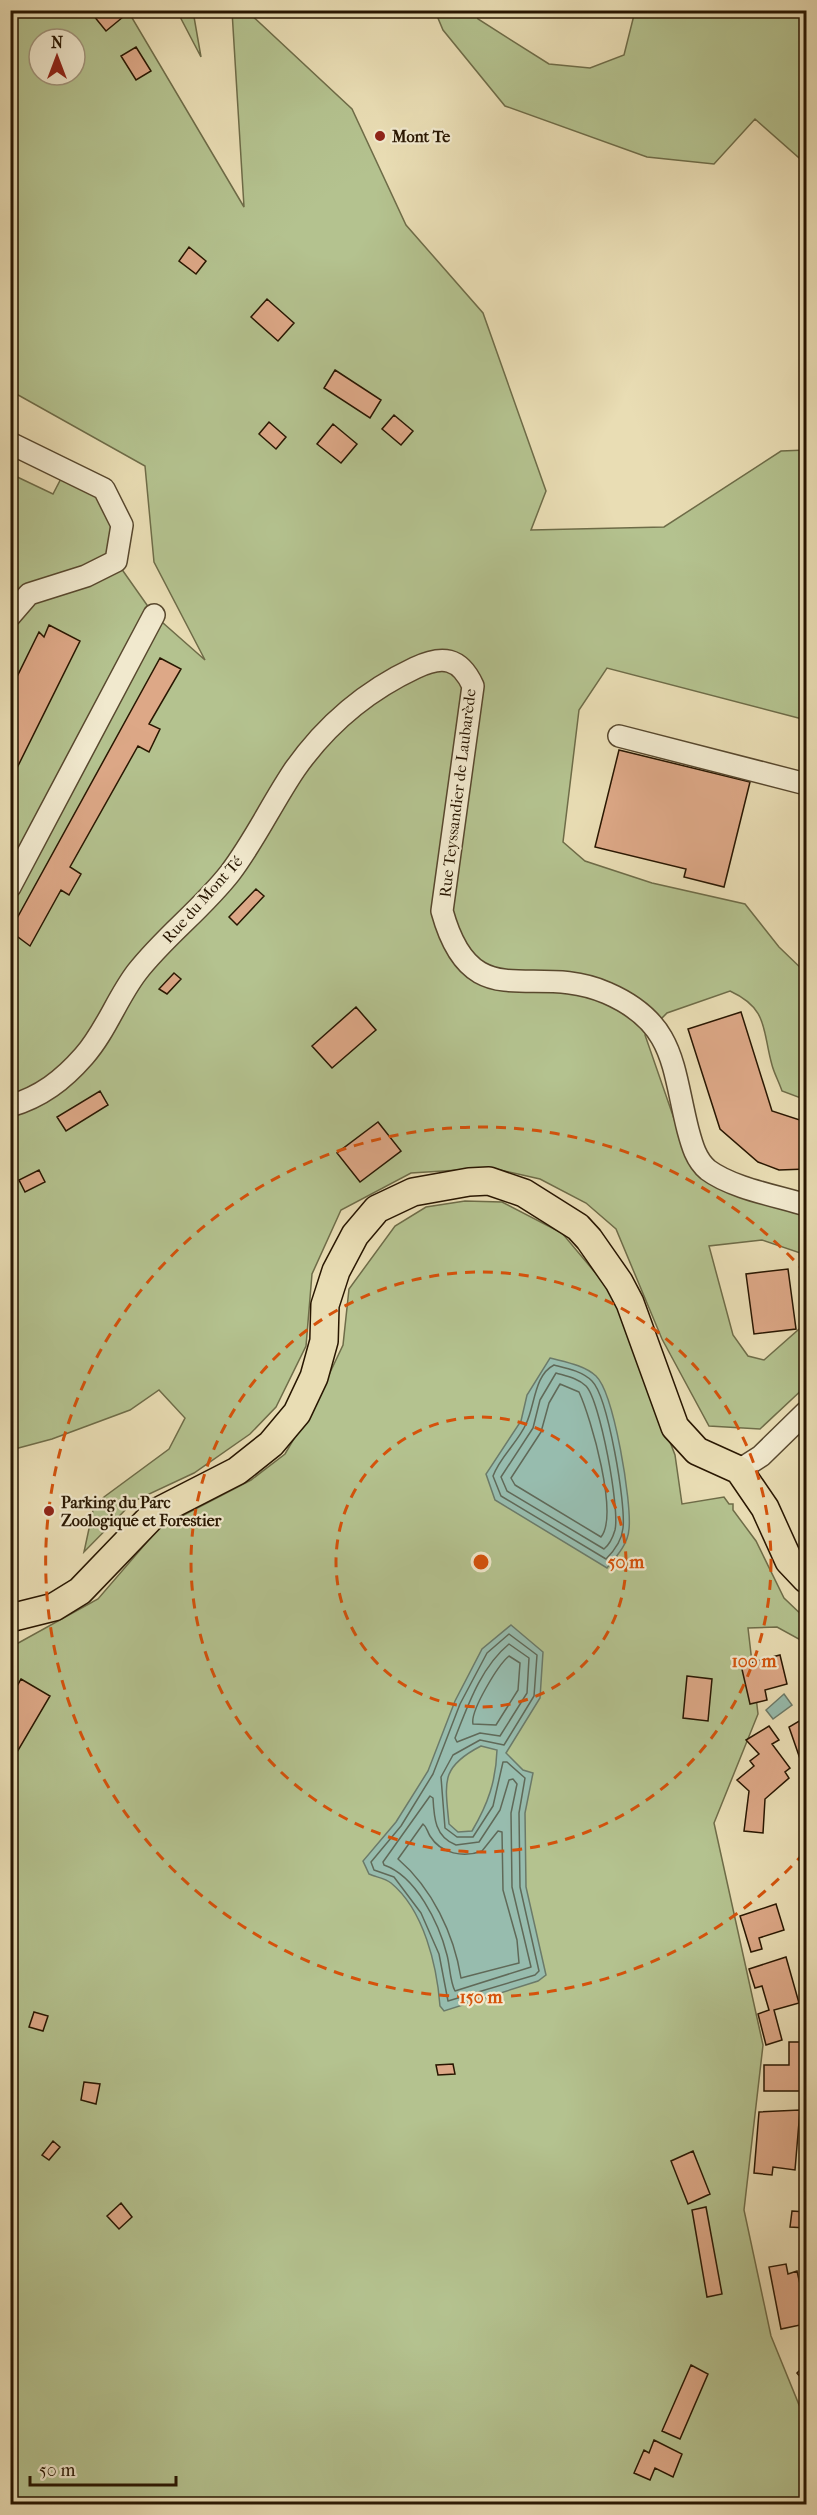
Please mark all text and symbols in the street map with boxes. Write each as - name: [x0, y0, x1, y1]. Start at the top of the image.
- north arrow: [27, 27, 87, 87]
- text: N: [51, 33, 64, 52]
- place label: Mont Te: [391, 127, 450, 146]
- marker: Mont Te: [373, 129, 387, 143]
- street label: Rue Teyssandier de Laubarède: [435, 687, 480, 899]
- street label: Rue du Mont Té: [158, 852, 247, 947]
- place label: Parking du Parc Zoologique et Forestier: [61, 1493, 223, 1531]
- marker: Parking du Parc Zoologique et Forestier: [42, 1504, 56, 1518]
- centre of rings: [471, 1552, 491, 1572]
- text: 50 m: [608, 1552, 645, 1573]
- text: 100 m: [731, 1651, 778, 1672]
- text: 150 m: [460, 1987, 503, 2008]
- scale bar: [30, 2449, 176, 2487]
- text: 50 m: [39, 2460, 76, 2481]

